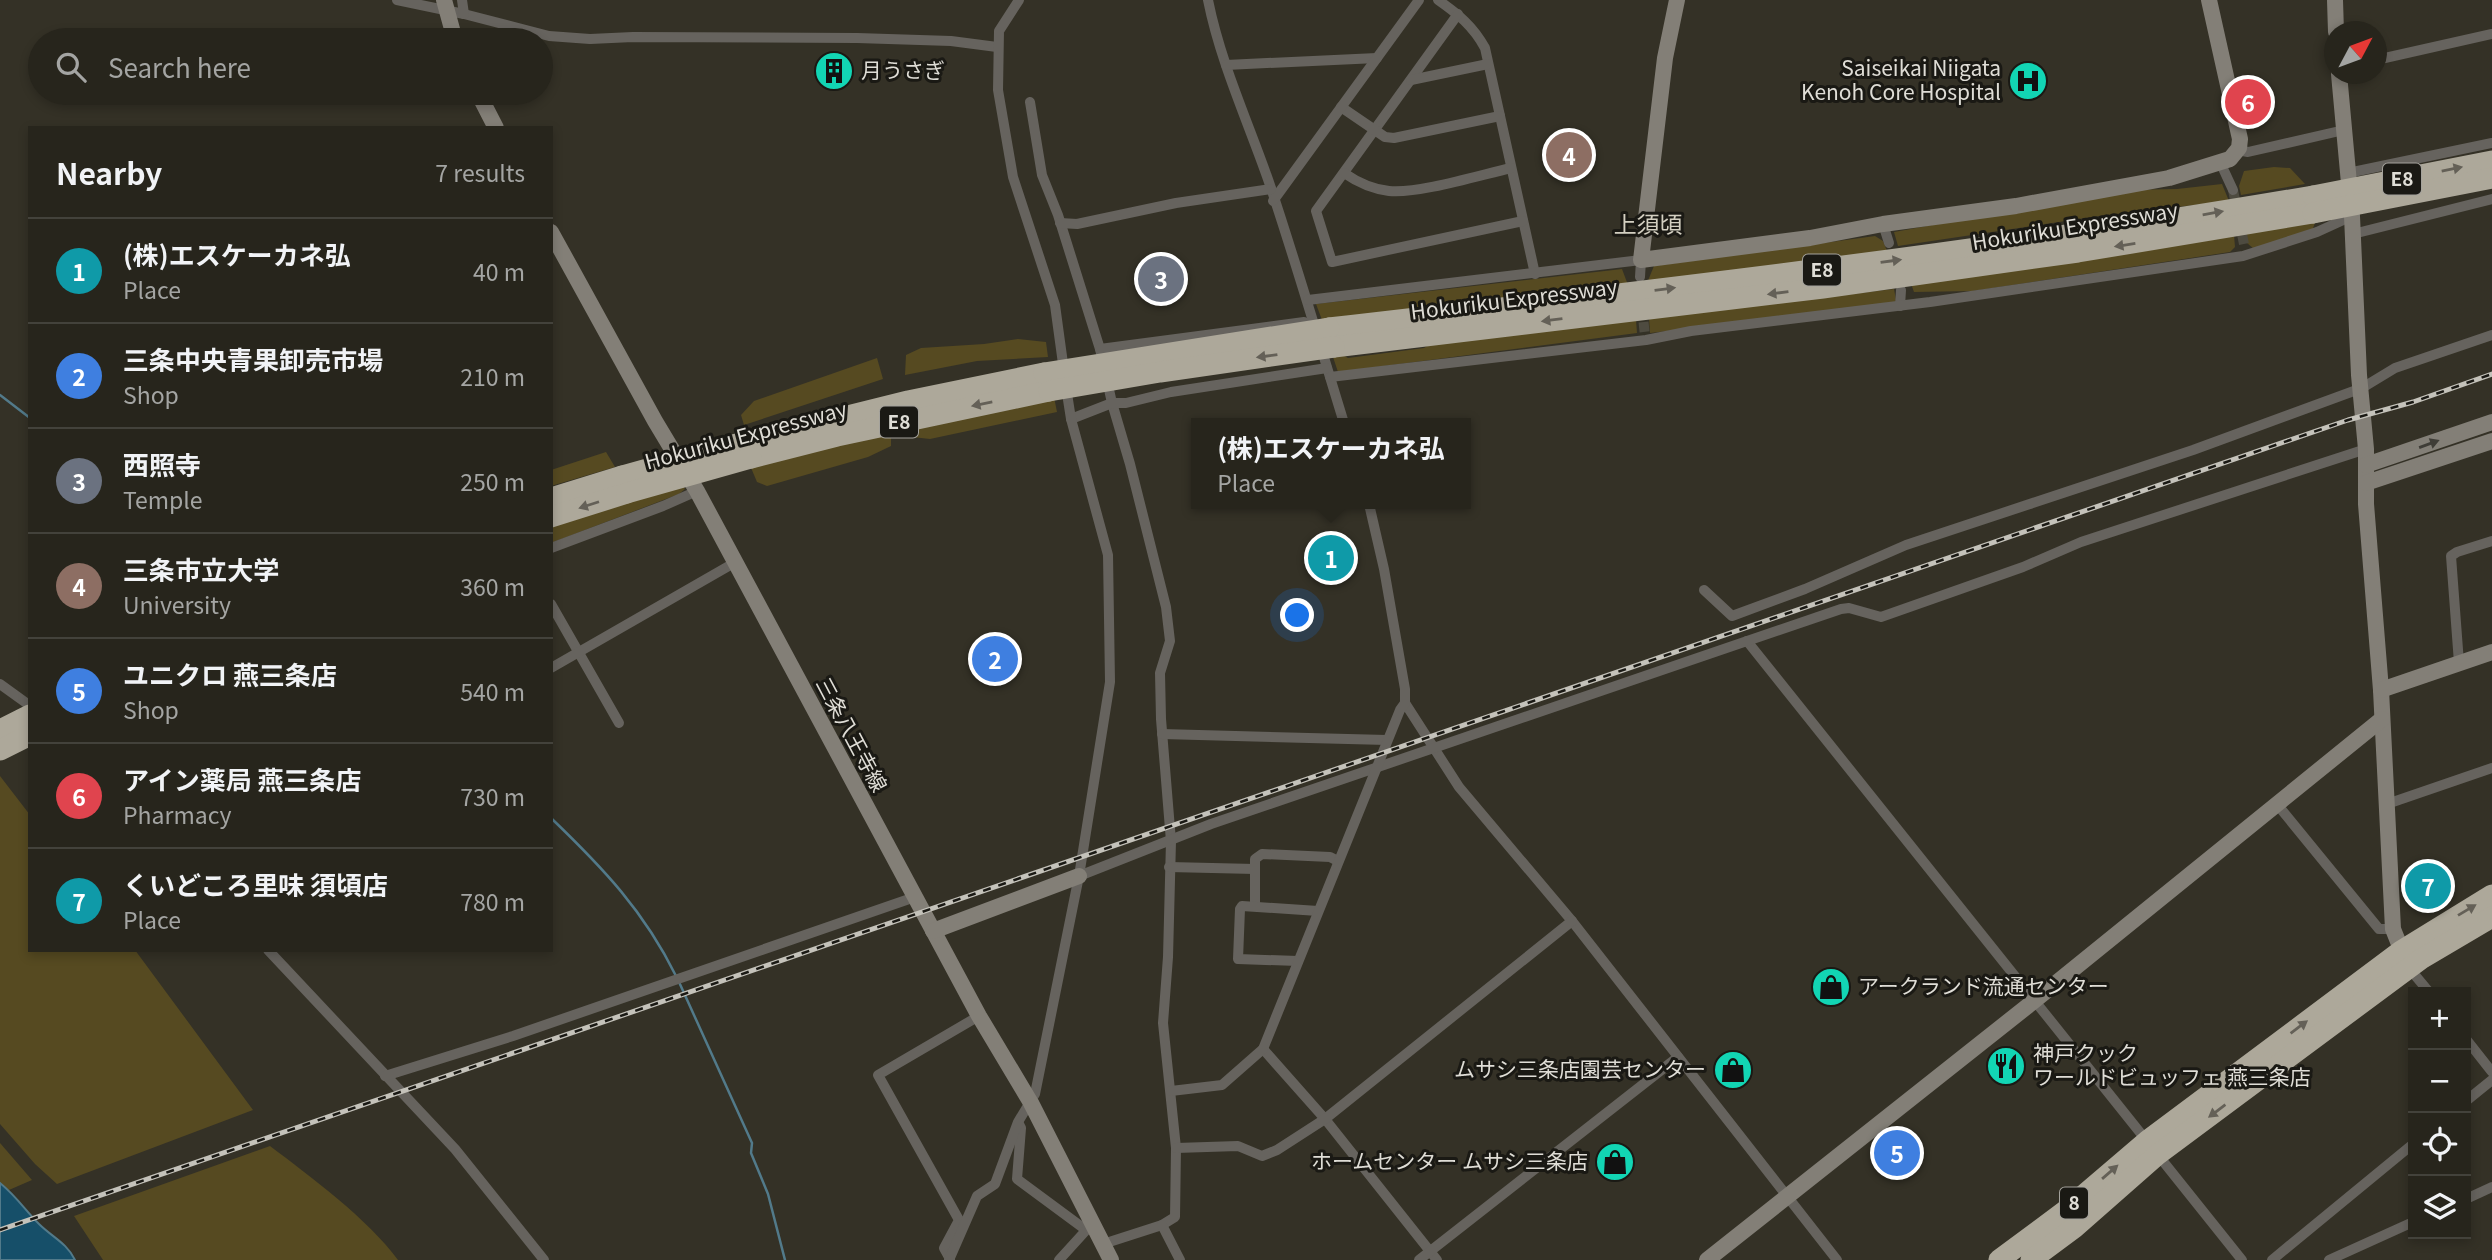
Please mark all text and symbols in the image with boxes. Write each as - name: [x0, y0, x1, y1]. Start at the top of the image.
- north arrow: [2324, 21, 2387, 84]
- search box: [28, 28, 553, 105]
- icon: search: [52, 48, 90, 86]
- text: Search here: [108, 48, 251, 85]
- building icon: 月うさぎ: [813, 50, 855, 92]
- place label: Saiseikai Niigata Kenoh Core Hospital: [1801, 52, 2001, 106]
- place label: 月うさぎ: [861, 54, 945, 84]
- hospital icon: Saiseikai Niigata Kenoh Core Hospital: [2007, 60, 2049, 102]
- pin: 6: [2225, 76, 2271, 128]
- pin: 4: [1546, 129, 1592, 181]
- text: Nearby: [56, 150, 162, 194]
- text: 7 results: [435, 155, 525, 189]
- one-way arrow: [2441, 163, 2463, 174]
- road number: E8: [2383, 164, 2421, 195]
- street label: Hokuriku Expressway: [1970, 194, 2180, 256]
- district label: 上須頃: [1614, 206, 1683, 240]
- one-way arrow: [2202, 207, 2224, 218]
- text: (株)エスケーカネ弘: [123, 235, 351, 272]
- one-way arrow: [2114, 240, 2136, 251]
- pin: 3: [1138, 253, 1184, 305]
- text: 1: [72, 254, 86, 288]
- text: 40 m: [473, 254, 525, 288]
- road number: E8: [1803, 254, 1841, 286]
- one-way arrow: [1880, 255, 1902, 266]
- street label: Hokuriku Expressway: [1409, 270, 1619, 326]
- text: Place: [123, 272, 181, 306]
- one-way arrow: [1654, 283, 1676, 294]
- one-way arrow: [1767, 288, 1789, 299]
- one-way arrow: [1541, 314, 1563, 325]
- text: 三条中央青果卸売市場: [123, 340, 383, 377]
- one-way arrow: [1256, 351, 1278, 362]
- text: 2: [72, 359, 86, 393]
- text: 210 m: [460, 359, 525, 393]
- text: Shop: [123, 377, 179, 411]
- street label: Hokuriku Expressway: [641, 393, 850, 475]
- one-way arrow: [971, 399, 993, 410]
- road number: E8: [880, 406, 918, 438]
- popup: [1191, 418, 1471, 509]
- text: (株)エスケーカネ弘: [1217, 428, 1445, 465]
- one-way arrow: [2419, 438, 2440, 449]
- text: 西照寺: [123, 445, 201, 482]
- text: 3: [72, 464, 86, 498]
- text: 250 m: [460, 464, 525, 498]
- text: Place: [1217, 465, 1275, 499]
- text: Temple: [123, 482, 203, 516]
- one-way arrow: [579, 500, 600, 511]
- pin: 1: [1308, 532, 1354, 584]
- text: 三条市立大学: [123, 550, 279, 587]
- text: 4: [72, 569, 86, 603]
- text: 360 m: [460, 569, 525, 603]
- text: University: [123, 587, 231, 621]
- your location: [1280, 598, 1314, 632]
- pin: 2: [972, 633, 1018, 685]
- text: ユニクロ 燕三条店: [123, 655, 337, 692]
- street label: 三条八王寺線: [810, 671, 896, 797]
- text: 5: [72, 674, 86, 708]
- text: 540 m: [460, 674, 525, 708]
- text: Shop: [123, 692, 179, 726]
- text: アイン薬局 燕三条店: [123, 760, 362, 797]
- text: 6: [72, 779, 86, 813]
- text: 730 m: [460, 779, 525, 813]
- text: Pharmacy: [123, 797, 231, 831]
- pin: 7: [2405, 860, 2451, 912]
- text: くいどころ里味 須頃店: [123, 865, 388, 902]
- text: 7: [72, 884, 86, 918]
- text: 780 m: [460, 884, 525, 918]
- text: Place: [123, 902, 181, 936]
- one-way arrow: [2457, 903, 2476, 916]
- shop icon: アークランド流通センター: [1810, 966, 1852, 1008]
- place label: アークランド流通センター: [1858, 970, 2109, 1000]
- map controls: [2408, 987, 2471, 1239]
- button: +: [2408, 987, 2471, 1050]
- one-way arrow: [2290, 1020, 2308, 1034]
- place label: 神戸クック ワールドビュッフェ 燕三条店: [2033, 1037, 2311, 1091]
- restaurant icon: 神戸クック ワールドビュッフェ 燕三条店: [1985, 1045, 2027, 1087]
- shop icon: ムサシ三条店園芸センター: [1712, 1049, 1754, 1091]
- button: −: [2408, 1050, 2471, 1113]
- place label: ムサシ三条店園芸センター: [1454, 1053, 1706, 1083]
- one-way arrow: [2208, 1103, 2226, 1118]
- button: locate: [2408, 1113, 2471, 1176]
- pin: 5: [1874, 1127, 1920, 1179]
- shop icon: ホームセンター ムサシ三条店: [1594, 1141, 1636, 1183]
- place label: ホームセンター ムサシ三条店: [1311, 1145, 1588, 1175]
- one-way arrow: [2101, 1164, 2119, 1180]
- button: layers: [2408, 1176, 2471, 1239]
- road number: 8: [2060, 1188, 2088, 1218]

